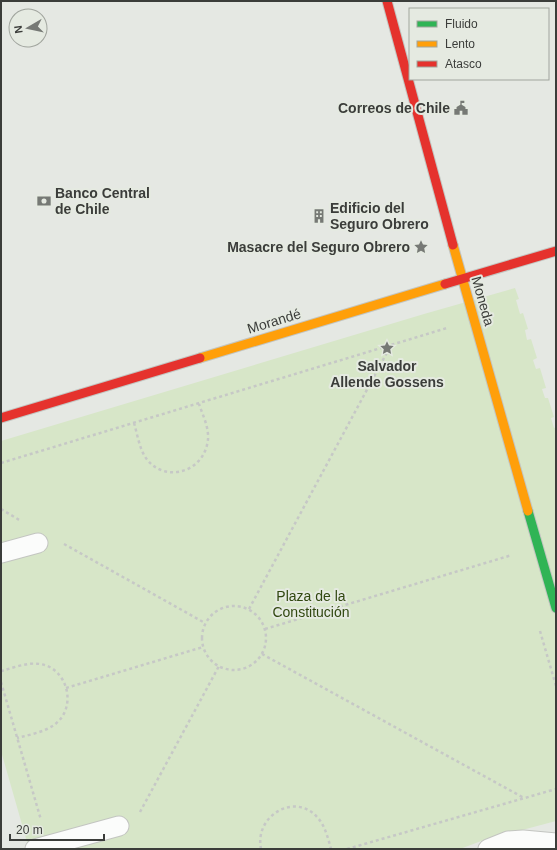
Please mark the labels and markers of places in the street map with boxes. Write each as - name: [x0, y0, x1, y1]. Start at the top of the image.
- place label: Correos de Chile: [338, 100, 450, 116]
- public building icon: Correos de Chile: [453, 100, 469, 116]
- place label: Banco Central de Chile: [55, 185, 150, 217]
- bank icon: Banco Central de Chile: [36, 193, 52, 209]
- place label: Edificio del Seguro Obrero: [330, 200, 429, 232]
- building icon: Edificio del Seguro Obrero: [311, 208, 327, 224]
- place label: Masacre del Seguro Obrero: [227, 239, 410, 255]
- place icon: Masacre del Seguro Obrero: [413, 239, 429, 255]
- place icon: Salvador Allende Gossens: [379, 340, 395, 356]
- place label: Salvador Allende Gossens: [330, 358, 444, 390]

